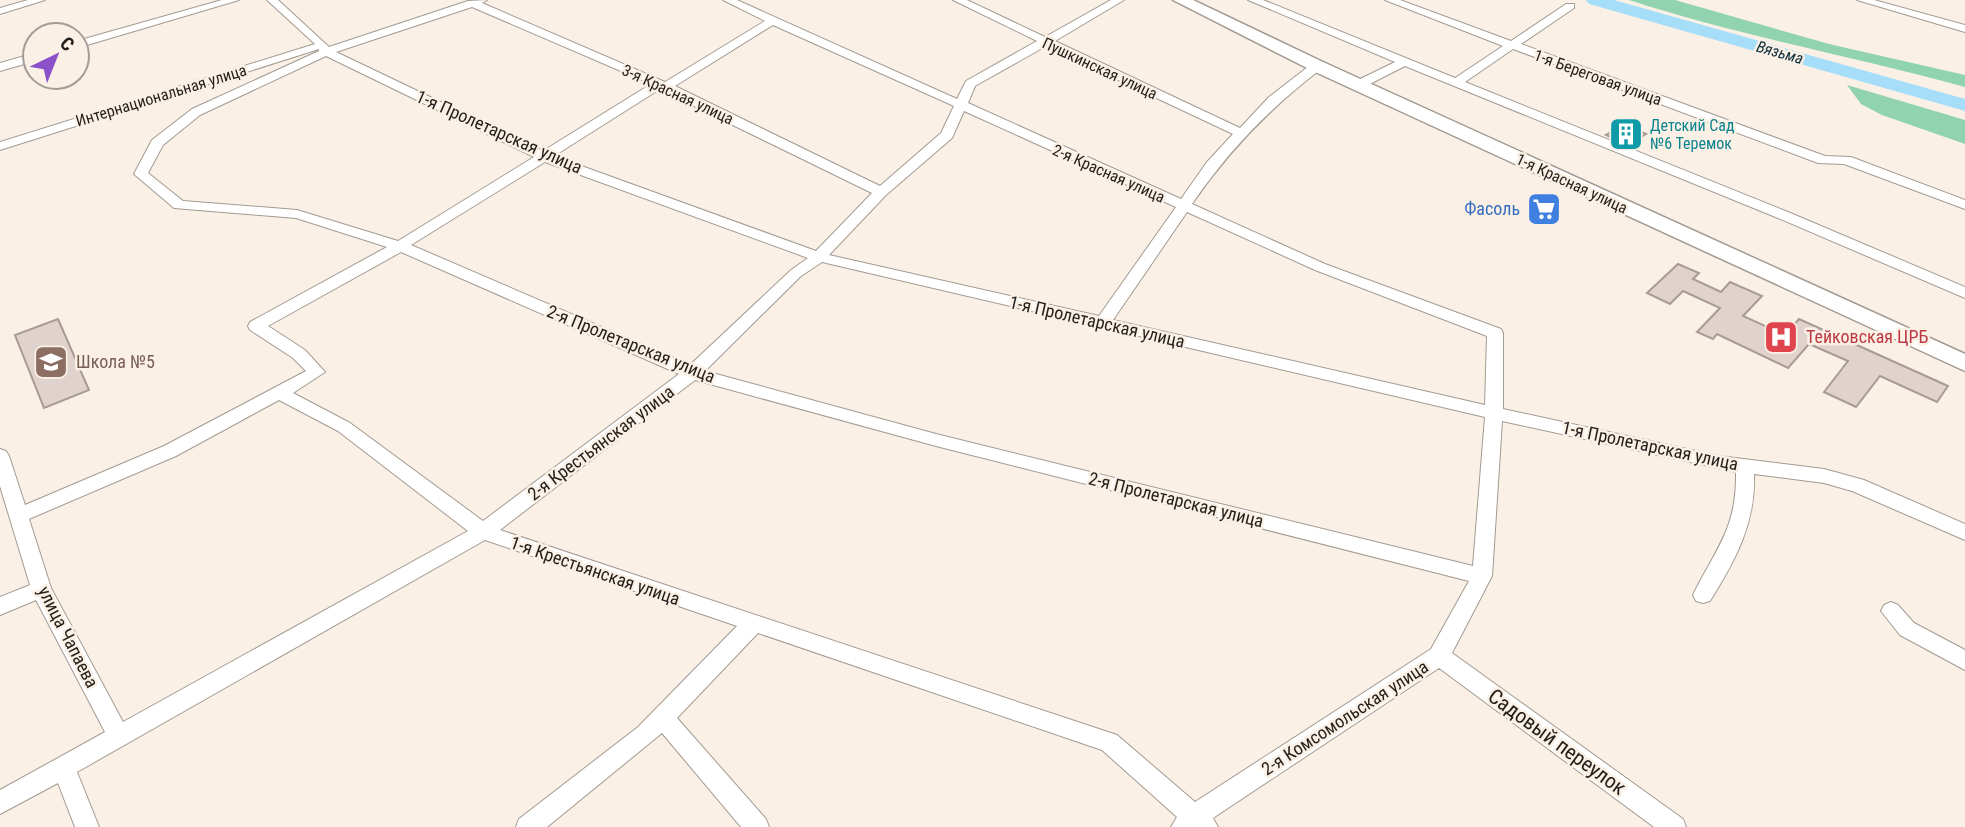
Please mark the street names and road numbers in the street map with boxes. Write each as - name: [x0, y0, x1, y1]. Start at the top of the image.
- street label: Пушкинская улица: [1039, 33, 1160, 103]
- street label: 1-я Береговая улица: [1531, 46, 1664, 109]
- street label: Интернациональная улица: [73, 60, 249, 131]
- street label: 3-я Красная улица: [619, 60, 737, 129]
- street label: 1-я Пролетарская улица: [413, 85, 586, 178]
- street label: 2-я Красная улица: [1050, 140, 1168, 207]
- street label: 1-я Красная улица: [1513, 149, 1631, 218]
- street label: 1-я Пролетарская улица: [1007, 291, 1187, 352]
- street label: 2-я Пролетарская улица: [544, 300, 718, 387]
- street label: 2-я Крестьянская улица: [523, 381, 678, 504]
- street label: 1-я Пролетарская улица: [1560, 417, 1740, 474]
- street label: 2-я Пролетарская улица: [1086, 468, 1266, 531]
- street label: 1-я Крестьянская улица: [508, 532, 683, 609]
- street label: улица Чапаева: [34, 583, 103, 691]
- street label: 2-я Комсомольская улица: [1258, 656, 1432, 779]
- street label: Садовый переулок: [1483, 684, 1631, 800]

